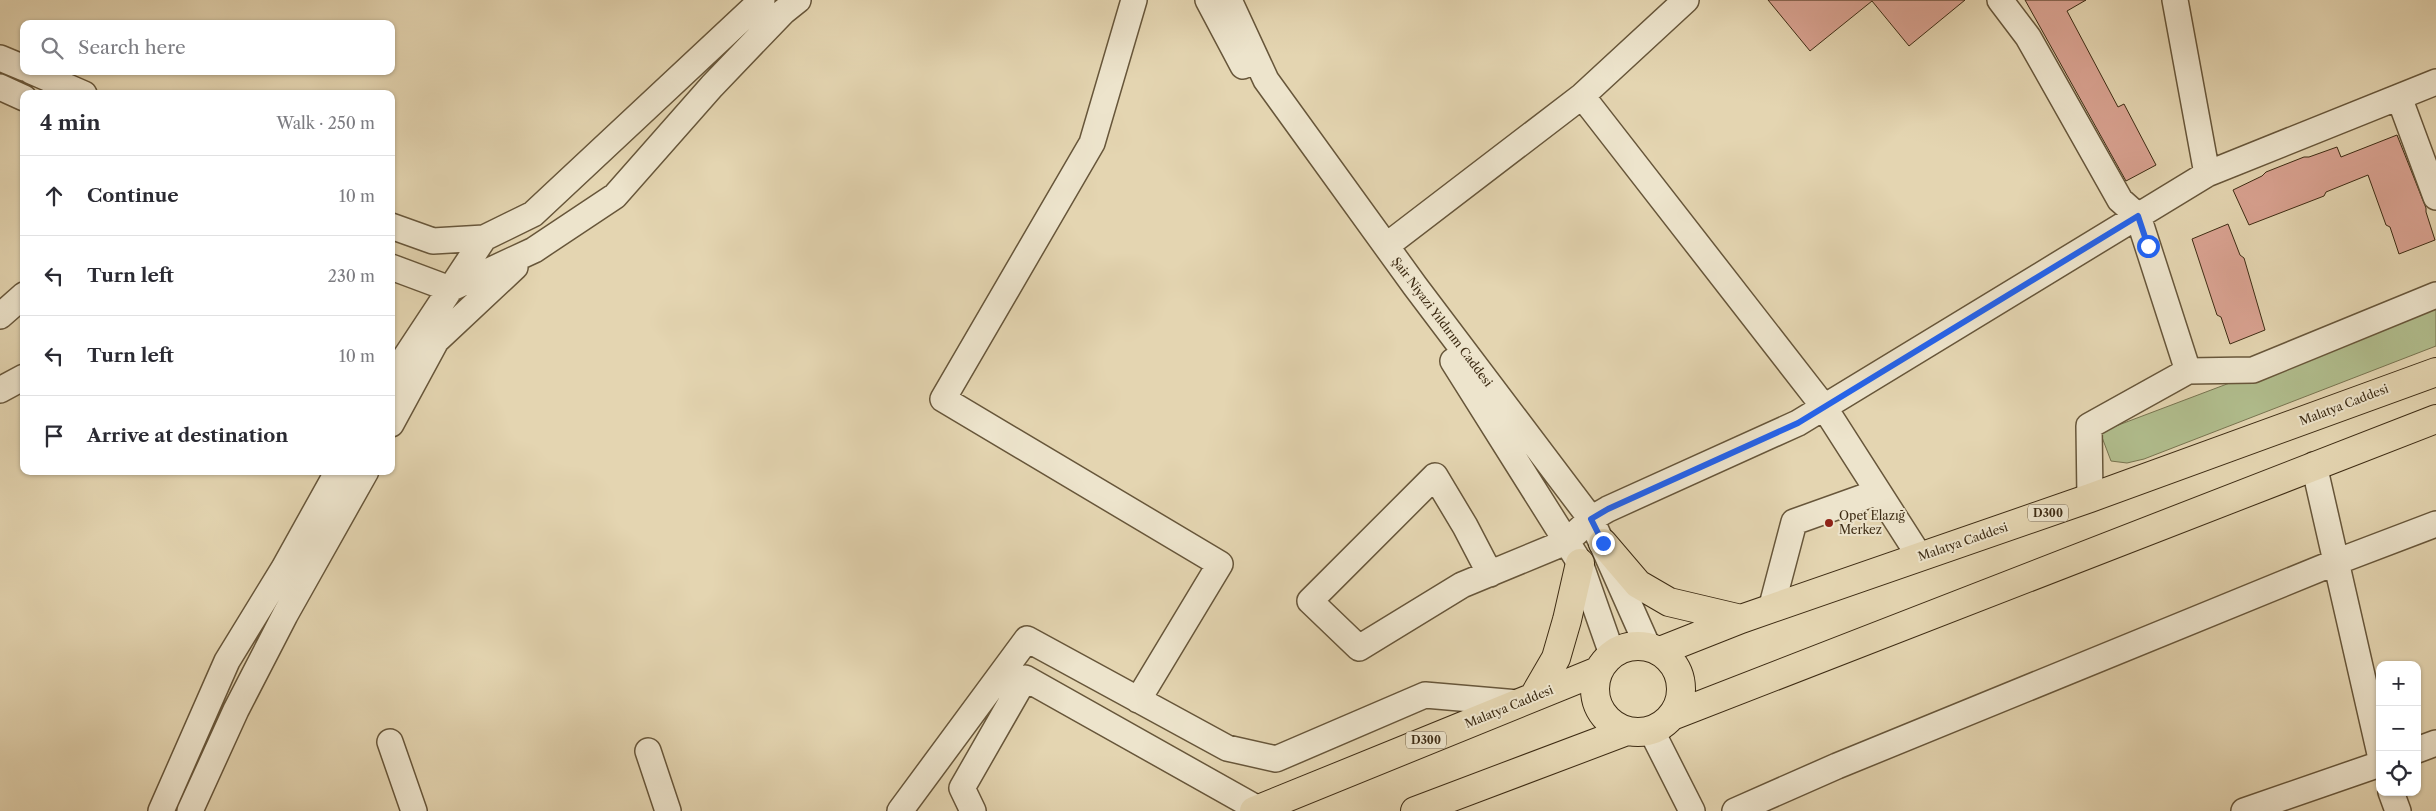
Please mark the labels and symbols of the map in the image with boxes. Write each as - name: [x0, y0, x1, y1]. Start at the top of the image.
- route start: [2137, 235, 2160, 258]
- street label: Şair Niyazi Yıldırım Caddesi: [1389, 254, 1496, 390]
- street label: Malatya Caddesi: [2297, 381, 2391, 428]
- road number: D300: [2028, 504, 2068, 522]
- place label: Opet Elazığ Merkez: [1839, 508, 1906, 537]
- marker: Opet Elazığ Merkez: [1823, 517, 1835, 529]
- street label: Malatya Caddesi: [1916, 519, 2010, 564]
- route end: [1592, 532, 1615, 555]
- street label: Malatya Caddesi: [1462, 682, 1556, 731]
- road number: D300: [1406, 732, 1446, 748]

